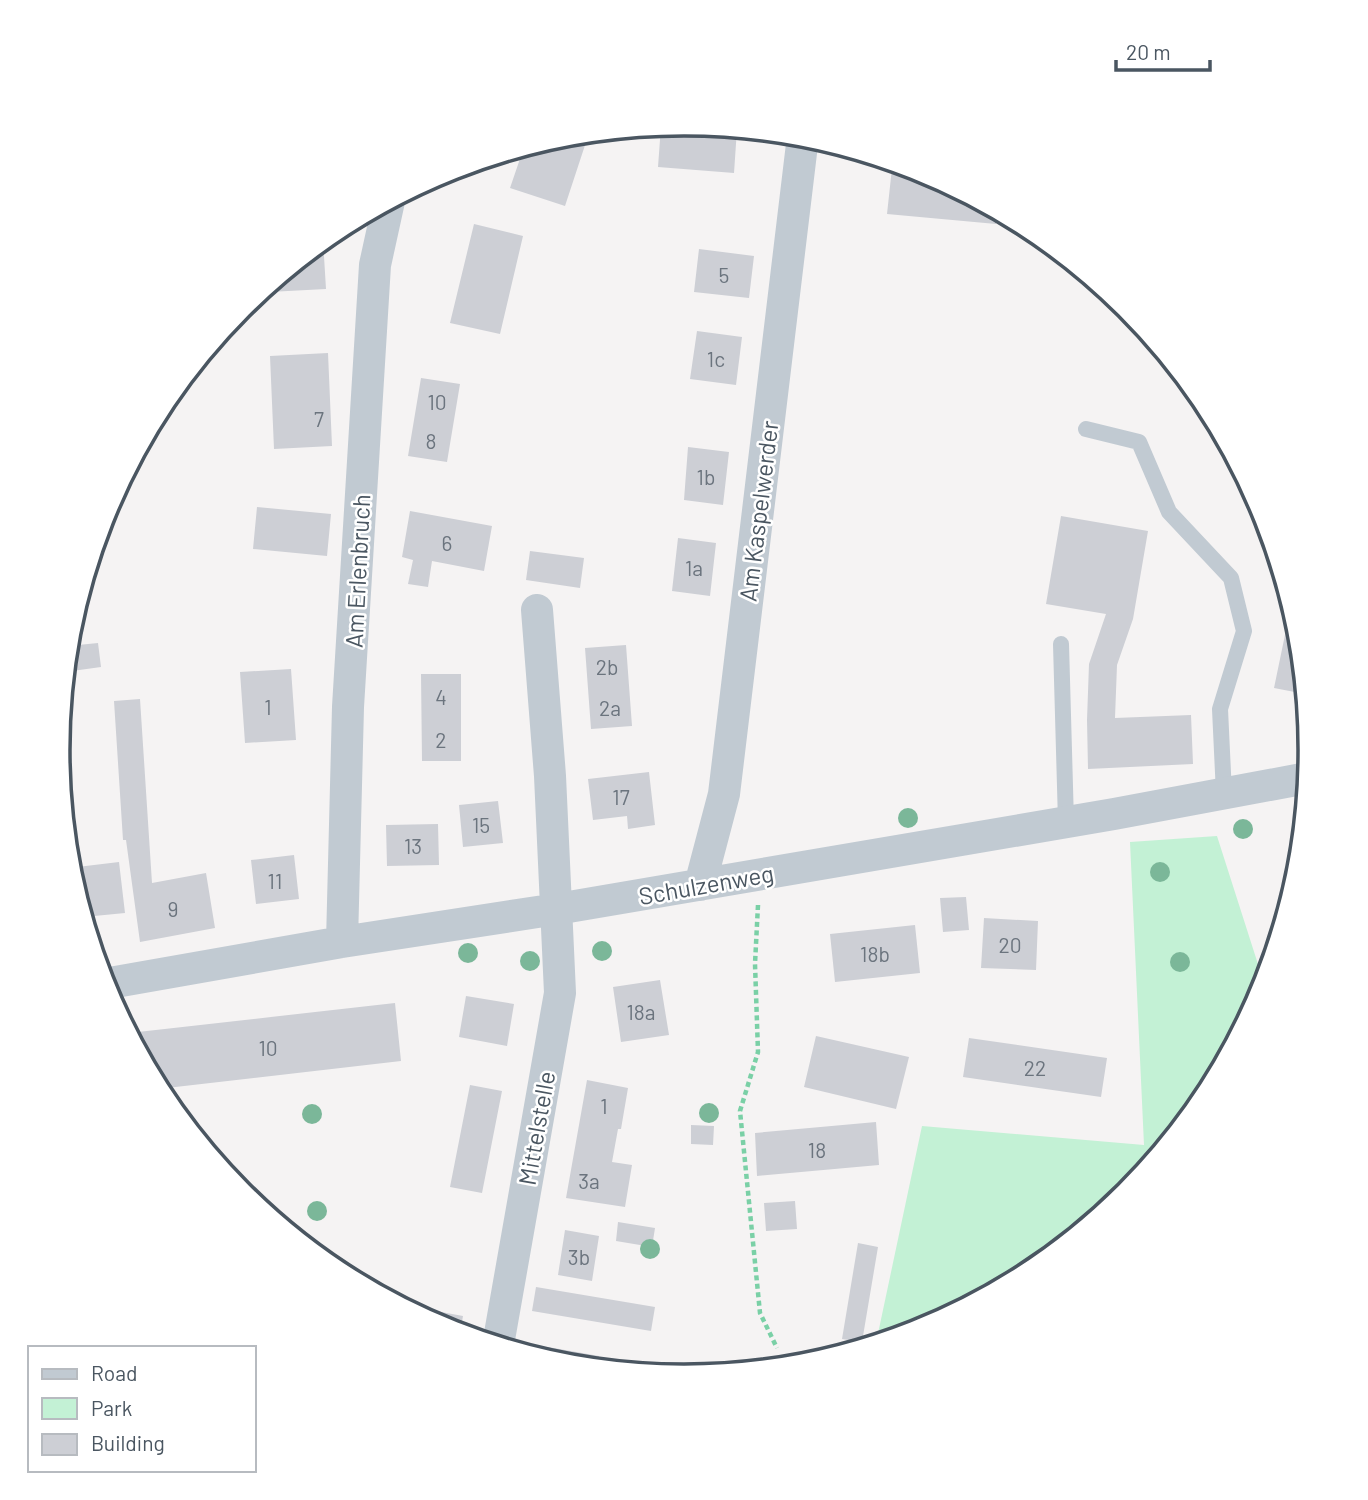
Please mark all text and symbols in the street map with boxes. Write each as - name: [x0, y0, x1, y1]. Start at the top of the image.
- scale bar: [1116, 28, 1210, 72]
- text: 20 m: [1126, 39, 1171, 64]
- house number: 5: [719, 262, 729, 287]
- house number: 1c: [707, 346, 725, 371]
- house number: 10: [427, 389, 447, 414]
- house number: 7: [314, 406, 324, 431]
- street label: Am Kaspelwerder: [733, 419, 784, 603]
- house number: 8: [426, 428, 436, 453]
- house number: 1b: [697, 464, 715, 489]
- street label: Am Erlenbruch: [338, 493, 376, 649]
- house number: 6: [442, 530, 452, 555]
- house number: 1a: [685, 555, 703, 580]
- house number: 2b: [596, 654, 618, 679]
- house number: 4: [435, 684, 447, 709]
- house number: 1: [264, 694, 272, 719]
- house number: 2a: [599, 695, 621, 720]
- house number: 2: [435, 727, 447, 752]
- house number: 17: [612, 784, 630, 809]
- house number: 15: [472, 812, 490, 837]
- house number: 13: [404, 833, 422, 858]
- street label: Schulzenweg: [636, 858, 776, 910]
- house number: 11: [268, 868, 282, 893]
- house number: 9: [168, 896, 178, 921]
- house number: 20: [998, 932, 1022, 957]
- house number: 18b: [860, 941, 890, 966]
- house number: 18a: [626, 999, 656, 1024]
- house number: 10: [258, 1035, 278, 1060]
- house number: 22: [1024, 1055, 1046, 1080]
- street label: Mittelstelle: [512, 1069, 560, 1187]
- house number: 1: [600, 1093, 608, 1118]
- house number: 18: [808, 1137, 826, 1162]
- house number: 3a: [578, 1168, 600, 1193]
- house number: 3b: [568, 1244, 590, 1269]
- legend: [28, 1346, 256, 1472]
- text: Road: [91, 1360, 137, 1385]
- text: Park: [91, 1395, 132, 1420]
- text: Building: [91, 1430, 165, 1455]

